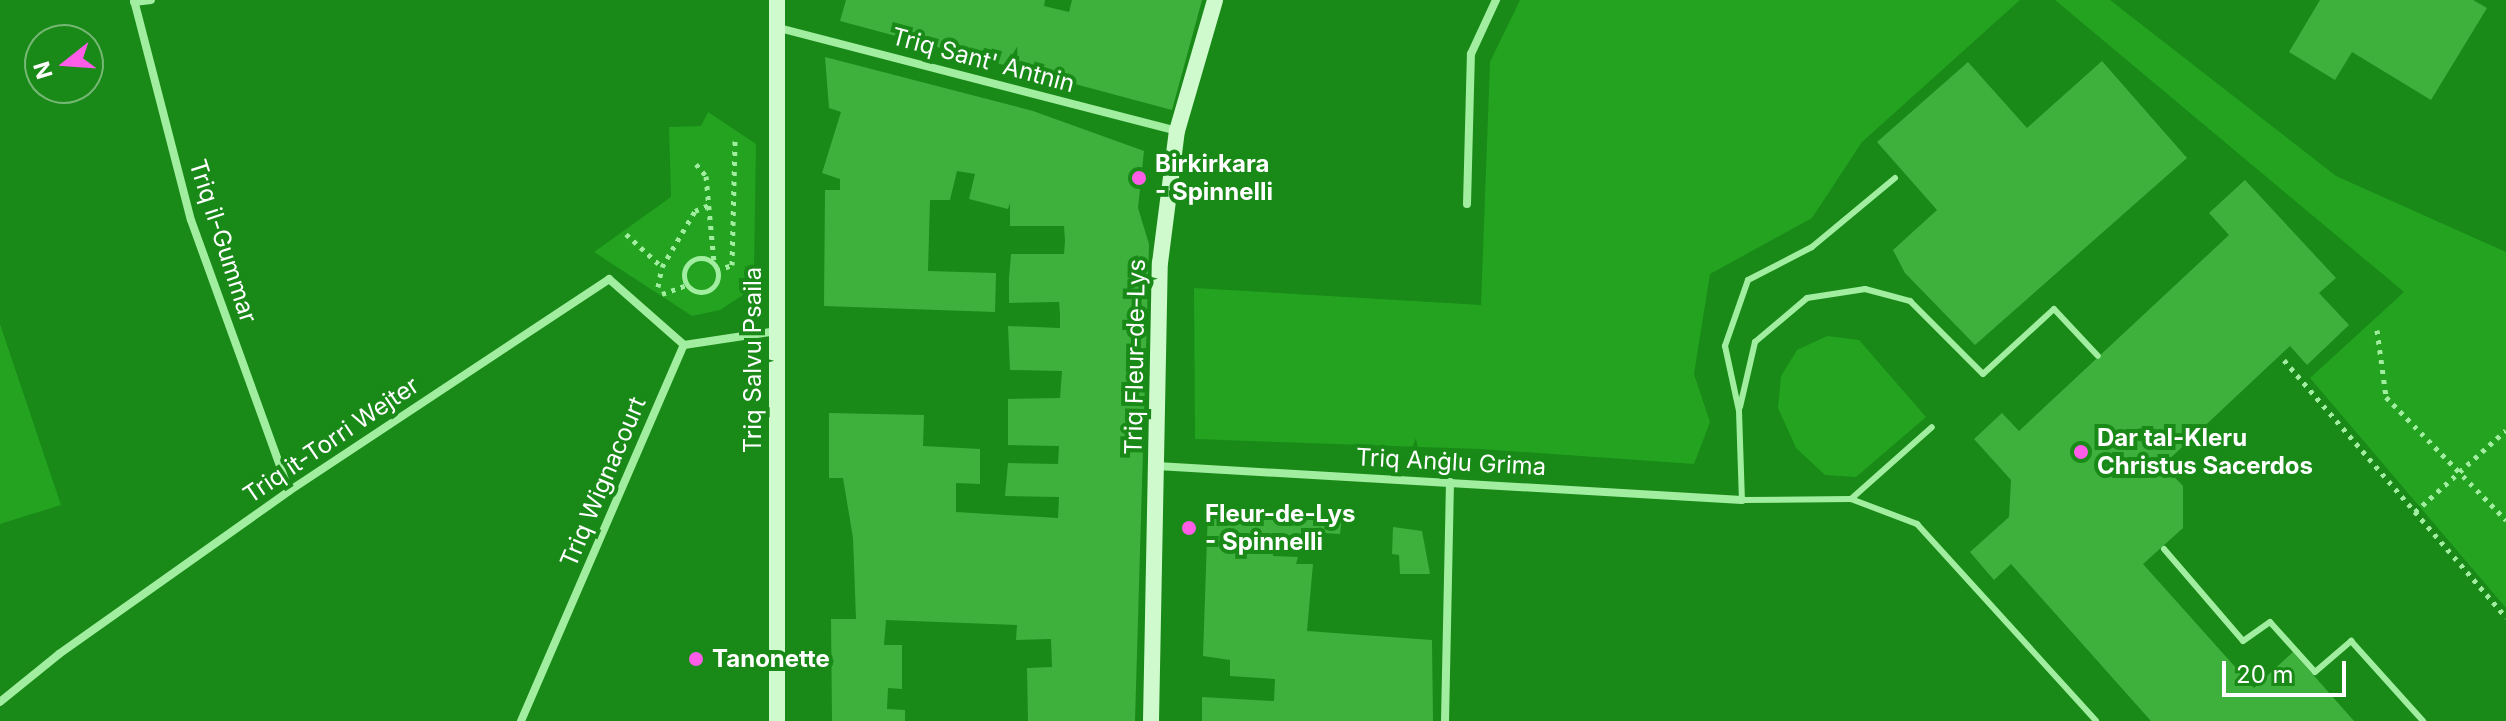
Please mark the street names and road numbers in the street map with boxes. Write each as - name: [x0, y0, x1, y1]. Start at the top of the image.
- street label: Triq Sant' Antnin: [888, 22, 1078, 98]
- street label: Triq il-Gummar: [183, 156, 263, 326]
- street label: Triq Fleur-de-Lys: [1119, 259, 1151, 455]
- street label: Triq Salvu Psaila: [739, 267, 767, 453]
- street label: Triq it-Torri Wejter: [238, 371, 424, 509]
- street label: Triq Wignacourt: [554, 393, 652, 571]
- street label: Triq Anġlu Grima: [1355, 443, 1547, 481]

